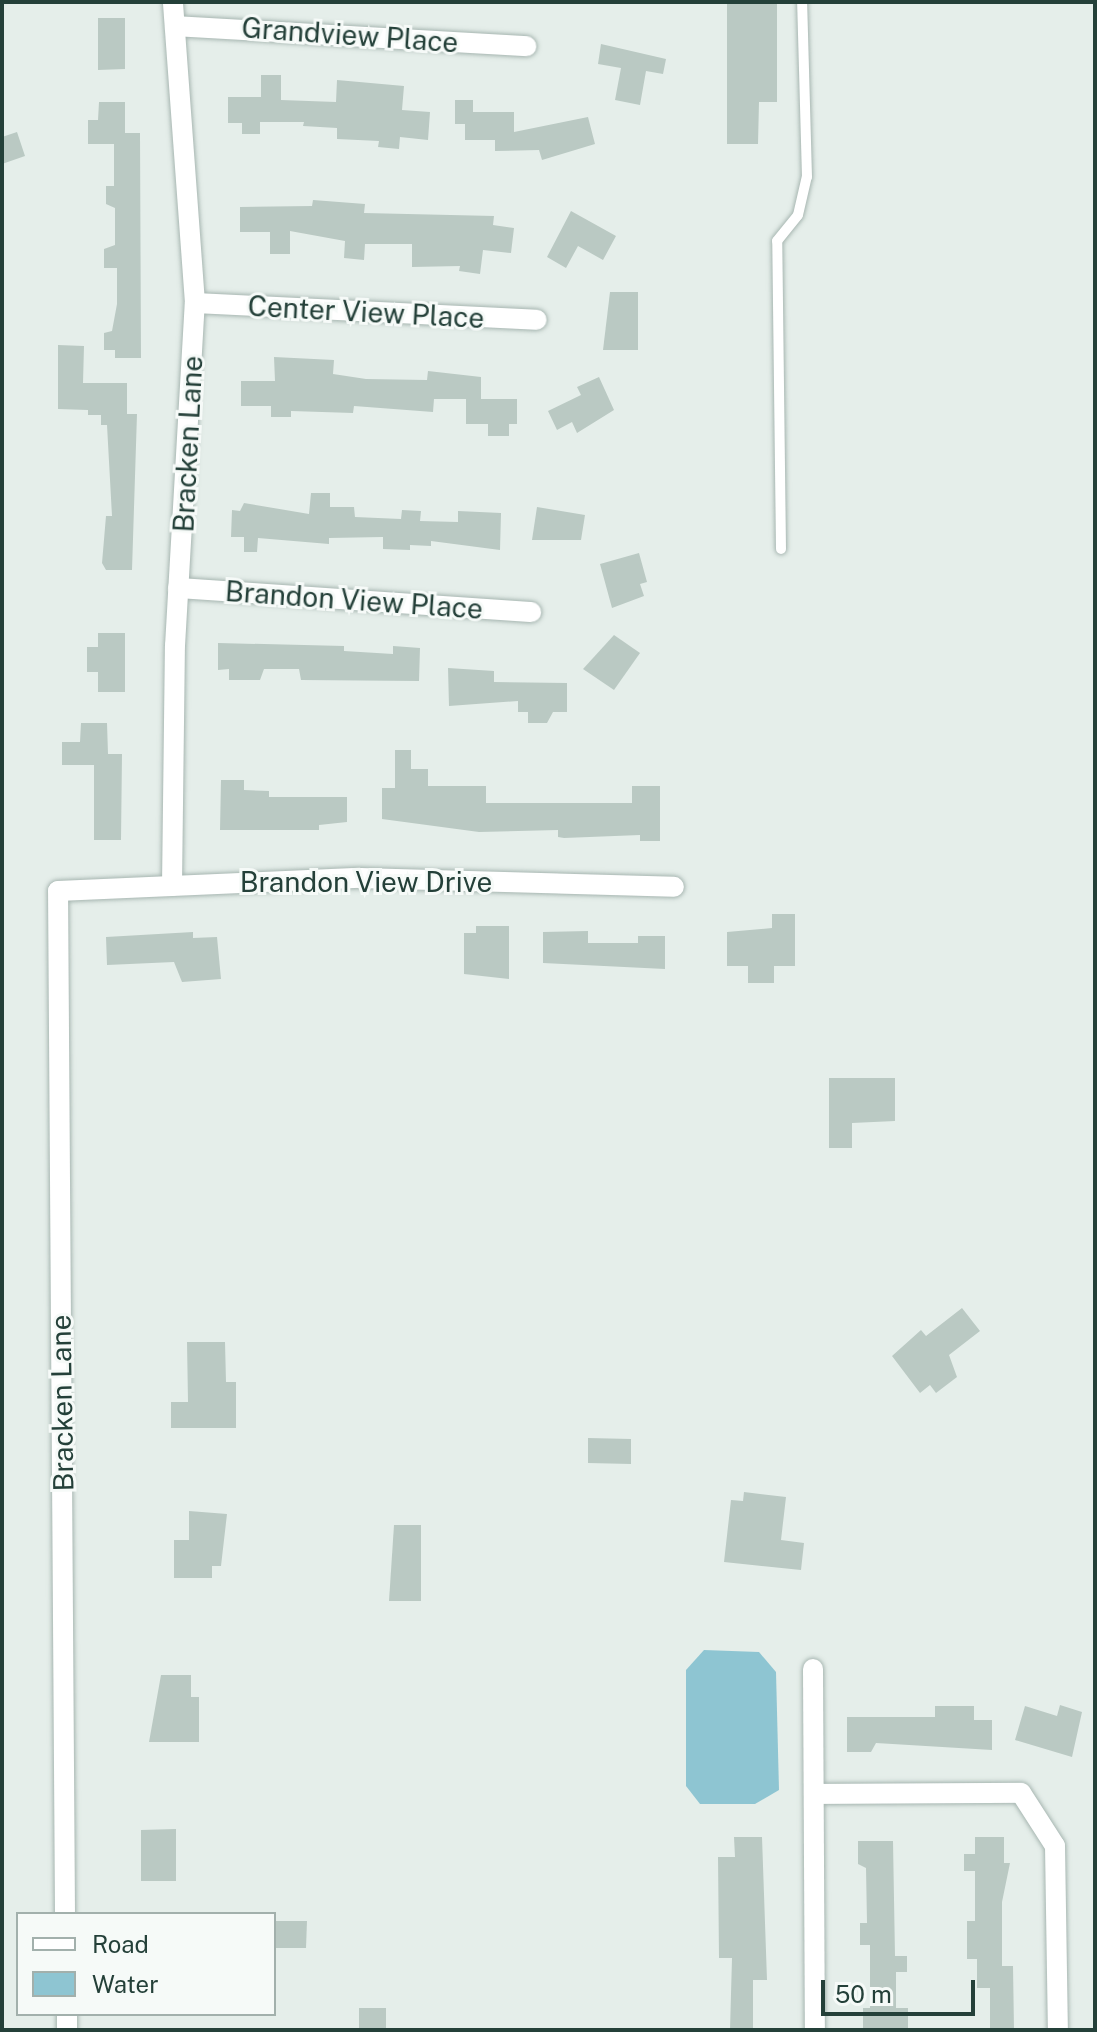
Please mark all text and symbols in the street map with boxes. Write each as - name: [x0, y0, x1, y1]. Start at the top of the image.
- street label: Grandview Place: [240, 11, 460, 59]
- street label: Center View Place: [247, 289, 485, 335]
- street label: Bracken Lane: [167, 355, 209, 533]
- street label: Brandon View Place: [224, 574, 484, 626]
- street label: Brandon View Drive: [239, 865, 493, 899]
- street label: Bracken Lane: [44, 1314, 80, 1492]
- legend: [16, 1912, 276, 2016]
- text: Road: [92, 1930, 149, 1958]
- scale bar: [825, 1964, 979, 2014]
- text: Water: [92, 1970, 159, 1998]
- text: 50 m: [835, 1980, 892, 2008]

